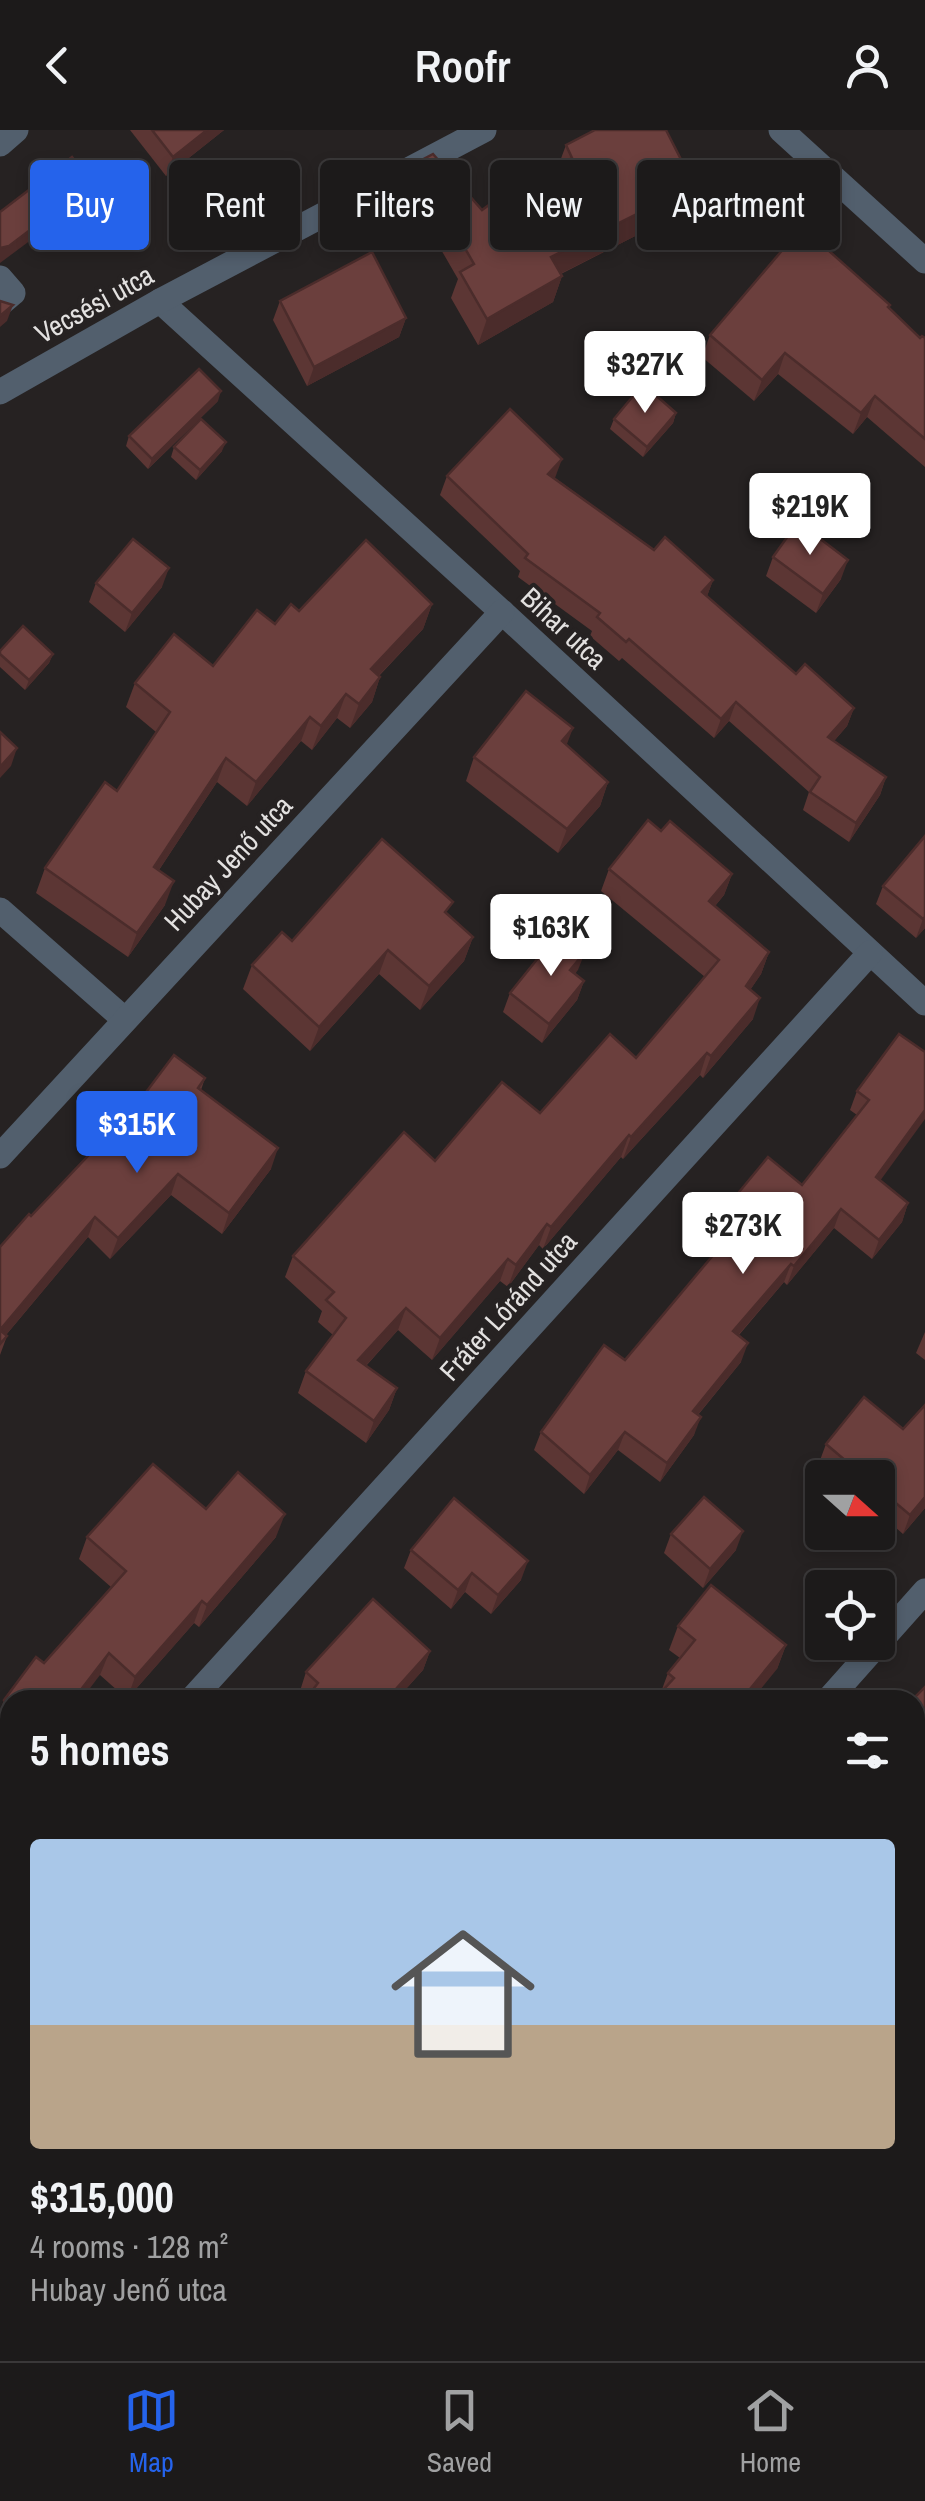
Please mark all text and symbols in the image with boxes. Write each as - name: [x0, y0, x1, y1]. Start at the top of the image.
- text: Roofr: [415, 35, 510, 96]
- icon: back: [30, 38, 85, 93]
- icon: person: [840, 38, 895, 93]
- chip: Buy: [30, 160, 149, 250]
- chip: Rent: [169, 160, 300, 250]
- chip: Filters: [320, 160, 470, 250]
- chip: New: [490, 160, 617, 250]
- chip: Apartment: [637, 160, 840, 250]
- street label: Vecsési utca: [28, 256, 160, 352]
- pin: $327K: [575, 331, 715, 416]
- text: $327K: [606, 342, 684, 385]
- pin: $219K: [740, 473, 880, 558]
- text: $219K: [771, 484, 849, 527]
- street label: Bihar utca: [513, 578, 615, 678]
- street label: Hubay Jenő utca: [155, 787, 301, 939]
- pin: $163K: [481, 894, 621, 979]
- text: $163K: [512, 905, 590, 948]
- pin: $315K: [67, 1091, 207, 1176]
- text: $315K: [98, 1102, 176, 1145]
- pin: $273K: [673, 1192, 813, 1277]
- text: $273K: [704, 1203, 782, 1246]
- street label: Fráter Lóránd utca: [431, 1223, 585, 1389]
- north arrow: [805, 1460, 895, 1550]
- map controls: [805, 1460, 895, 1660]
- button: locate: [805, 1570, 895, 1660]
- text: 5 homes: [30, 1722, 170, 1778]
- icon: filters: [840, 1723, 895, 1778]
- icon: home: [373, 1904, 553, 2084]
- text: $315,000: [30, 2169, 174, 2225]
- text: 4 rooms · 128 m²: [30, 2225, 228, 2268]
- text: Hubay Jenő utca: [30, 2268, 227, 2311]
- tab: Map: [124, 2383, 179, 2481]
- tab: Saved: [427, 2383, 492, 2481]
- tab: Home: [740, 2383, 801, 2481]

